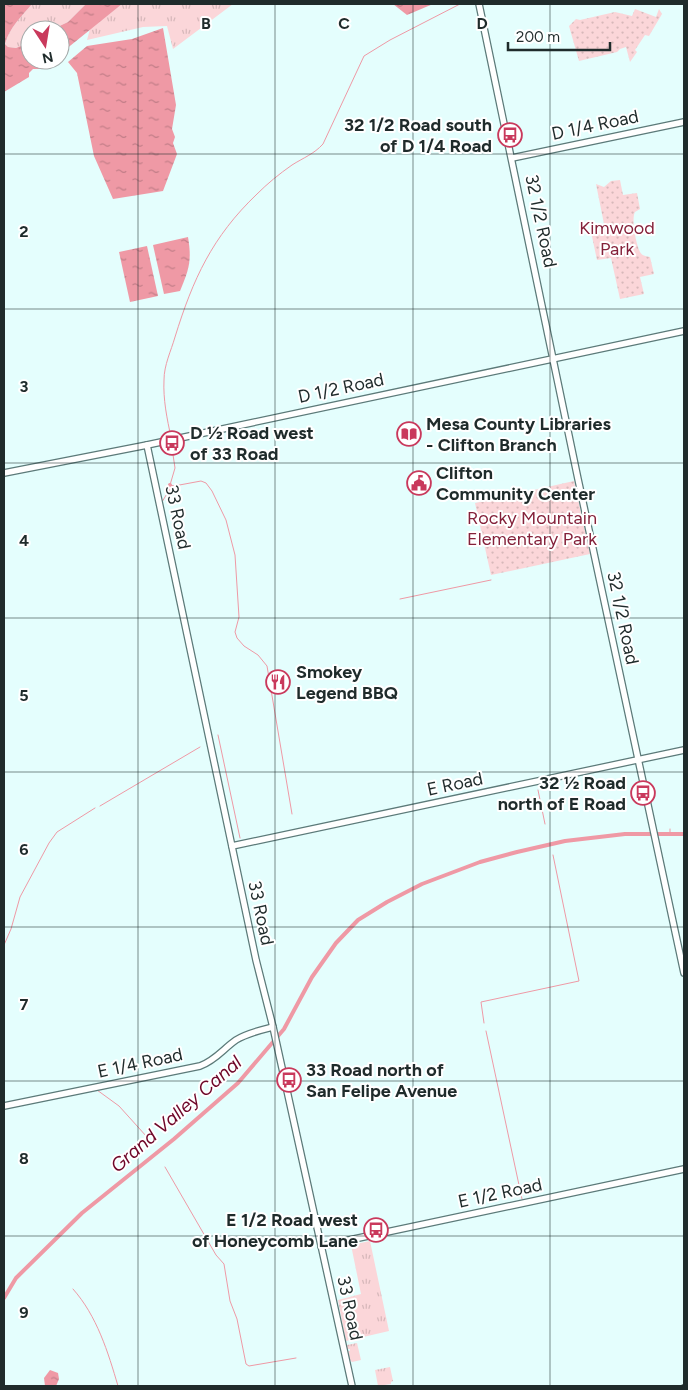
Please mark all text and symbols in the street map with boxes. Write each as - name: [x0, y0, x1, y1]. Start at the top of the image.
- text: B: [201, 14, 211, 33]
- text: C: [338, 14, 350, 33]
- text: D: [476, 14, 488, 33]
- north arrow: [20, 20, 70, 70]
- scale bar: [508, 20, 610, 52]
- text: 200 m: [516, 28, 560, 46]
- text: N: [41, 48, 55, 67]
- street label: D 1/4 Road: [550, 105, 640, 145]
- place label: 32 1/2 Road south of D 1/4 Road: [344, 114, 492, 157]
- bus stop icon: 32 1/2 Road south of D 1/4 Road: [497, 122, 523, 148]
- street label: 32 1/2 Road: [520, 172, 562, 270]
- park label: Kimwood Park: [579, 217, 655, 260]
- text: 2: [19, 222, 29, 241]
- street label: D 1/2 Road: [296, 368, 386, 408]
- text: 3: [20, 377, 29, 396]
- place label: Mesa County Libraries - Clifton Branch: [426, 413, 612, 456]
- library icon: Mesa County Libraries - Clifton Branch: [396, 421, 422, 447]
- place label: D ½ Road west of 33 Road: [190, 422, 314, 465]
- bus stop icon: D ½ Road west of 33 Road: [159, 430, 185, 456]
- place label: Clifton Community Center: [436, 462, 595, 505]
- public building icon: Clifton Community Center: [406, 470, 432, 496]
- street label: 33 Road: [160, 483, 196, 551]
- park label: Rocky Mountain Elementary Park: [467, 507, 597, 550]
- text: 4: [19, 531, 29, 550]
- street label: 32 1/2 Road: [602, 569, 644, 667]
- place label: Smokey Legend BBQ: [296, 661, 398, 704]
- restaurant icon: Smokey Legend BBQ: [265, 669, 291, 695]
- text: 5: [19, 686, 29, 705]
- street label: E Road: [425, 767, 485, 801]
- place label: 32 ½ Road north of E Road: [498, 772, 626, 815]
- bus stop icon: 32 ½ Road north of E Road: [630, 780, 656, 806]
- text: 6: [19, 840, 29, 859]
- street label: 33 Road: [243, 879, 279, 947]
- text: 7: [20, 995, 29, 1014]
- street label: E 1/4 Road: [95, 1043, 185, 1083]
- water label: Grand Valley Canal: [106, 1050, 247, 1177]
- place label: 33 Road north of San Felipe Avenue: [306, 1059, 457, 1102]
- bus stop icon: 33 Road north of San Felipe Avenue: [276, 1067, 302, 1093]
- text: 8: [19, 1149, 29, 1168]
- street label: E 1/2 Road: [456, 1173, 544, 1213]
- place label: E 1/2 Road west of Honeycomb Lane: [192, 1209, 358, 1252]
- bus stop icon: E 1/2 Road west of Honeycomb Lane: [363, 1217, 389, 1243]
- street label: 33 Road: [332, 1274, 368, 1342]
- text: 9: [19, 1303, 29, 1322]

